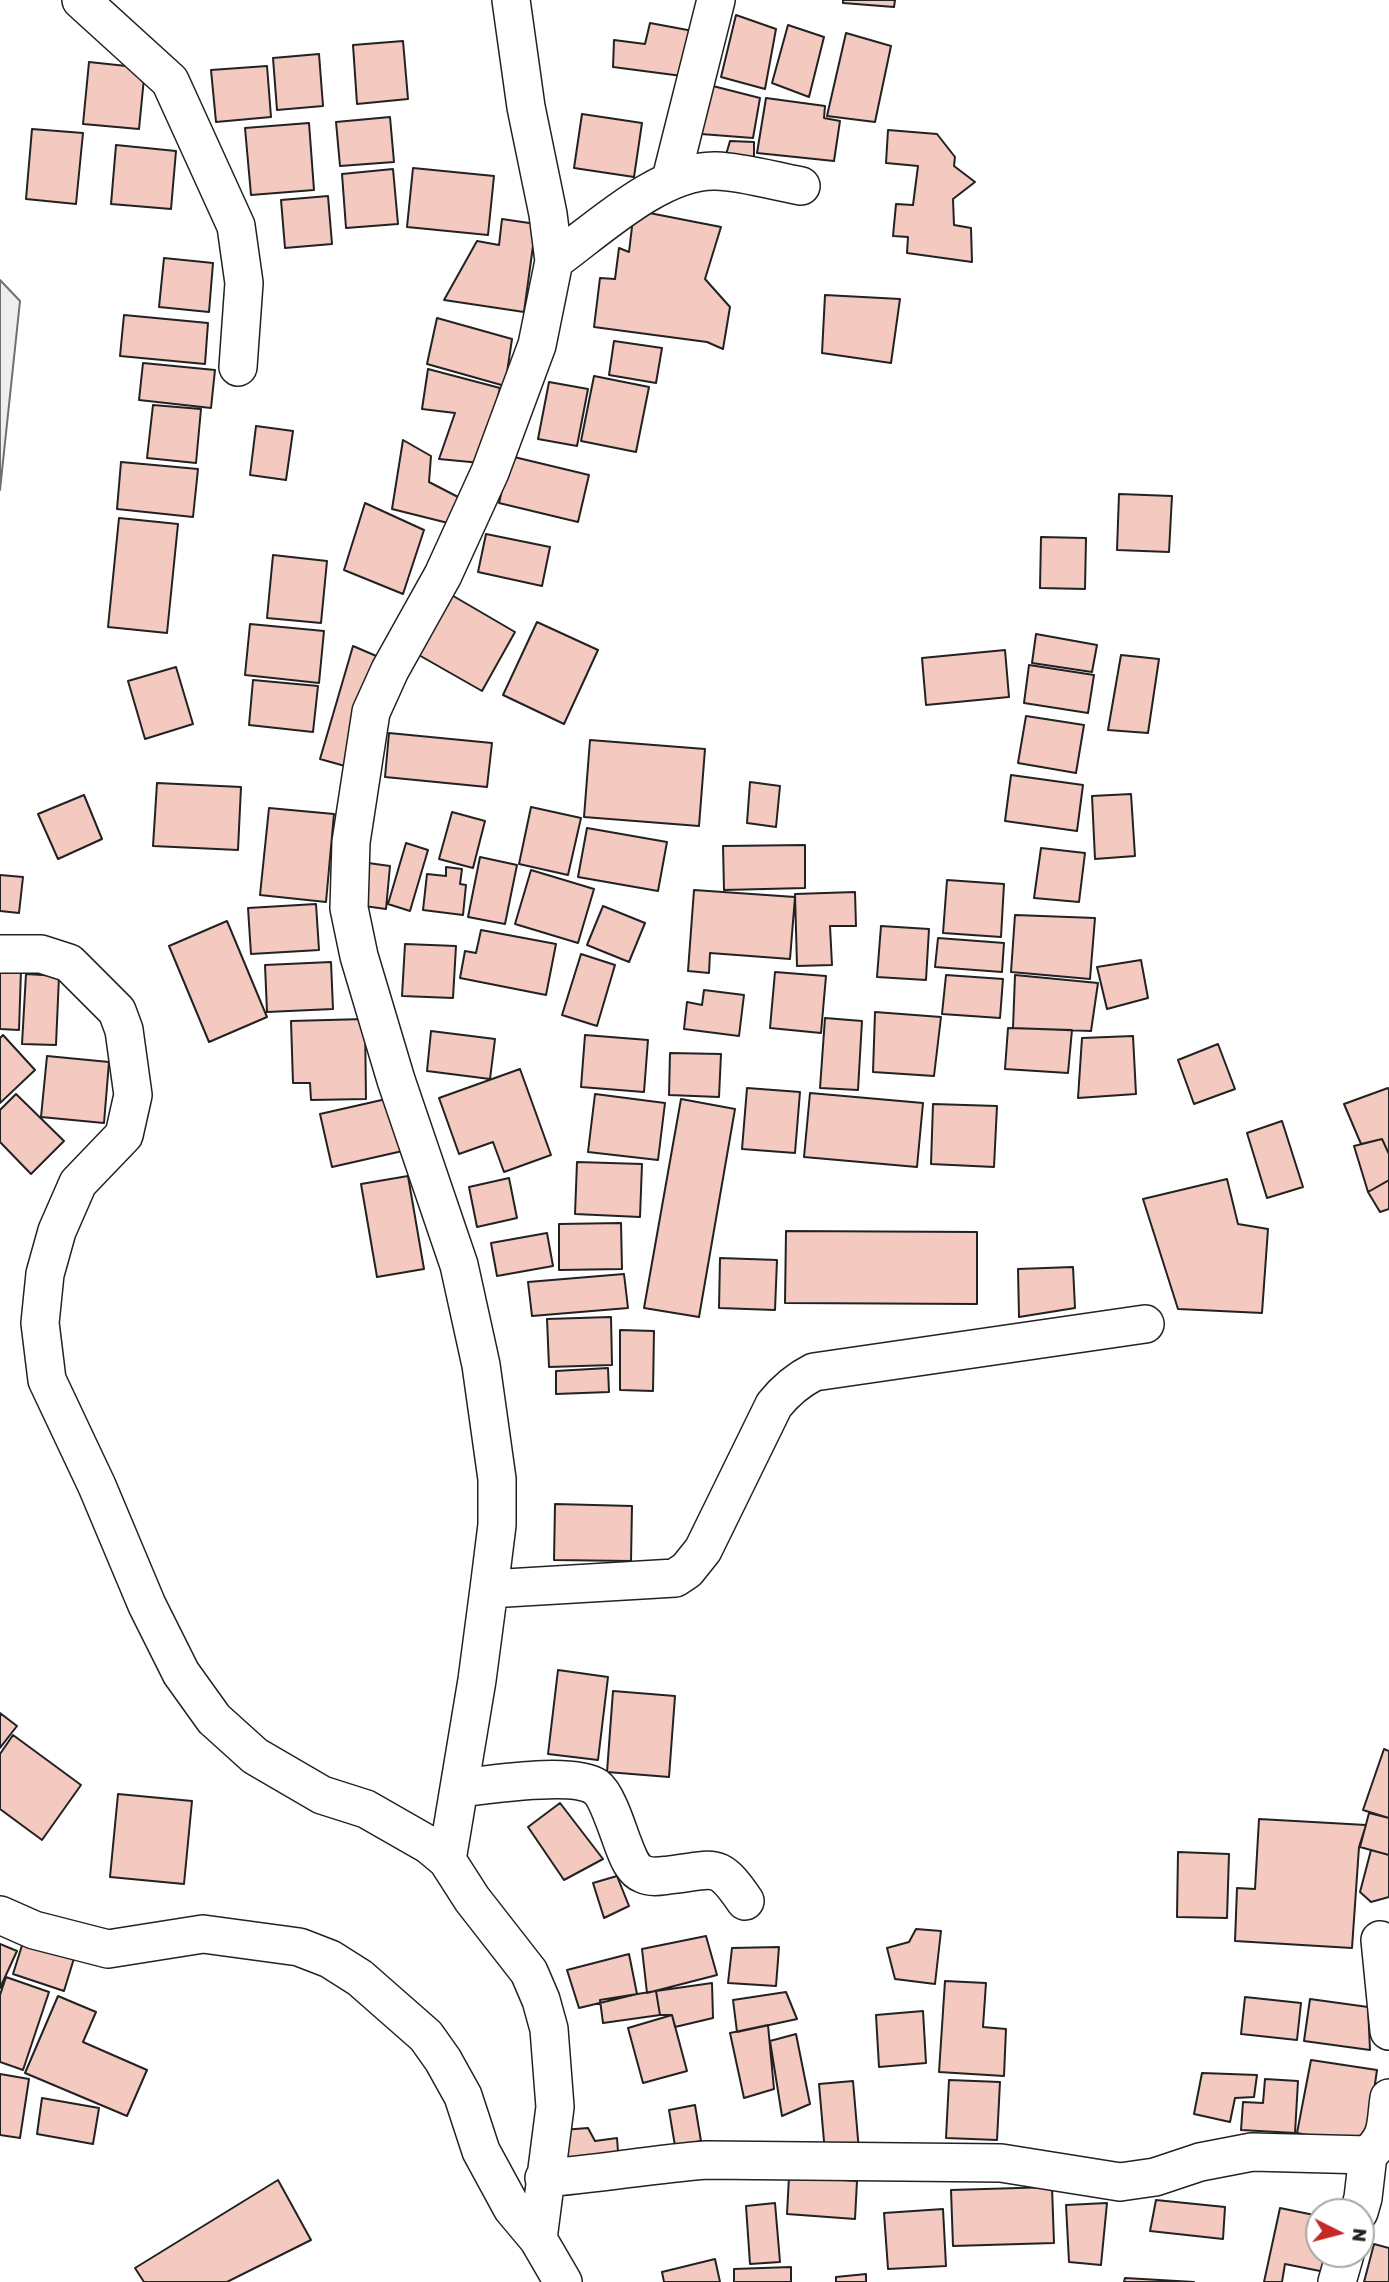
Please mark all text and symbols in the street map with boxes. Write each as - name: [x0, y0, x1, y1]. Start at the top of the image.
- north arrow: [1305, 2198, 1375, 2268]
- text: N: [1347, 2227, 1372, 2243]

